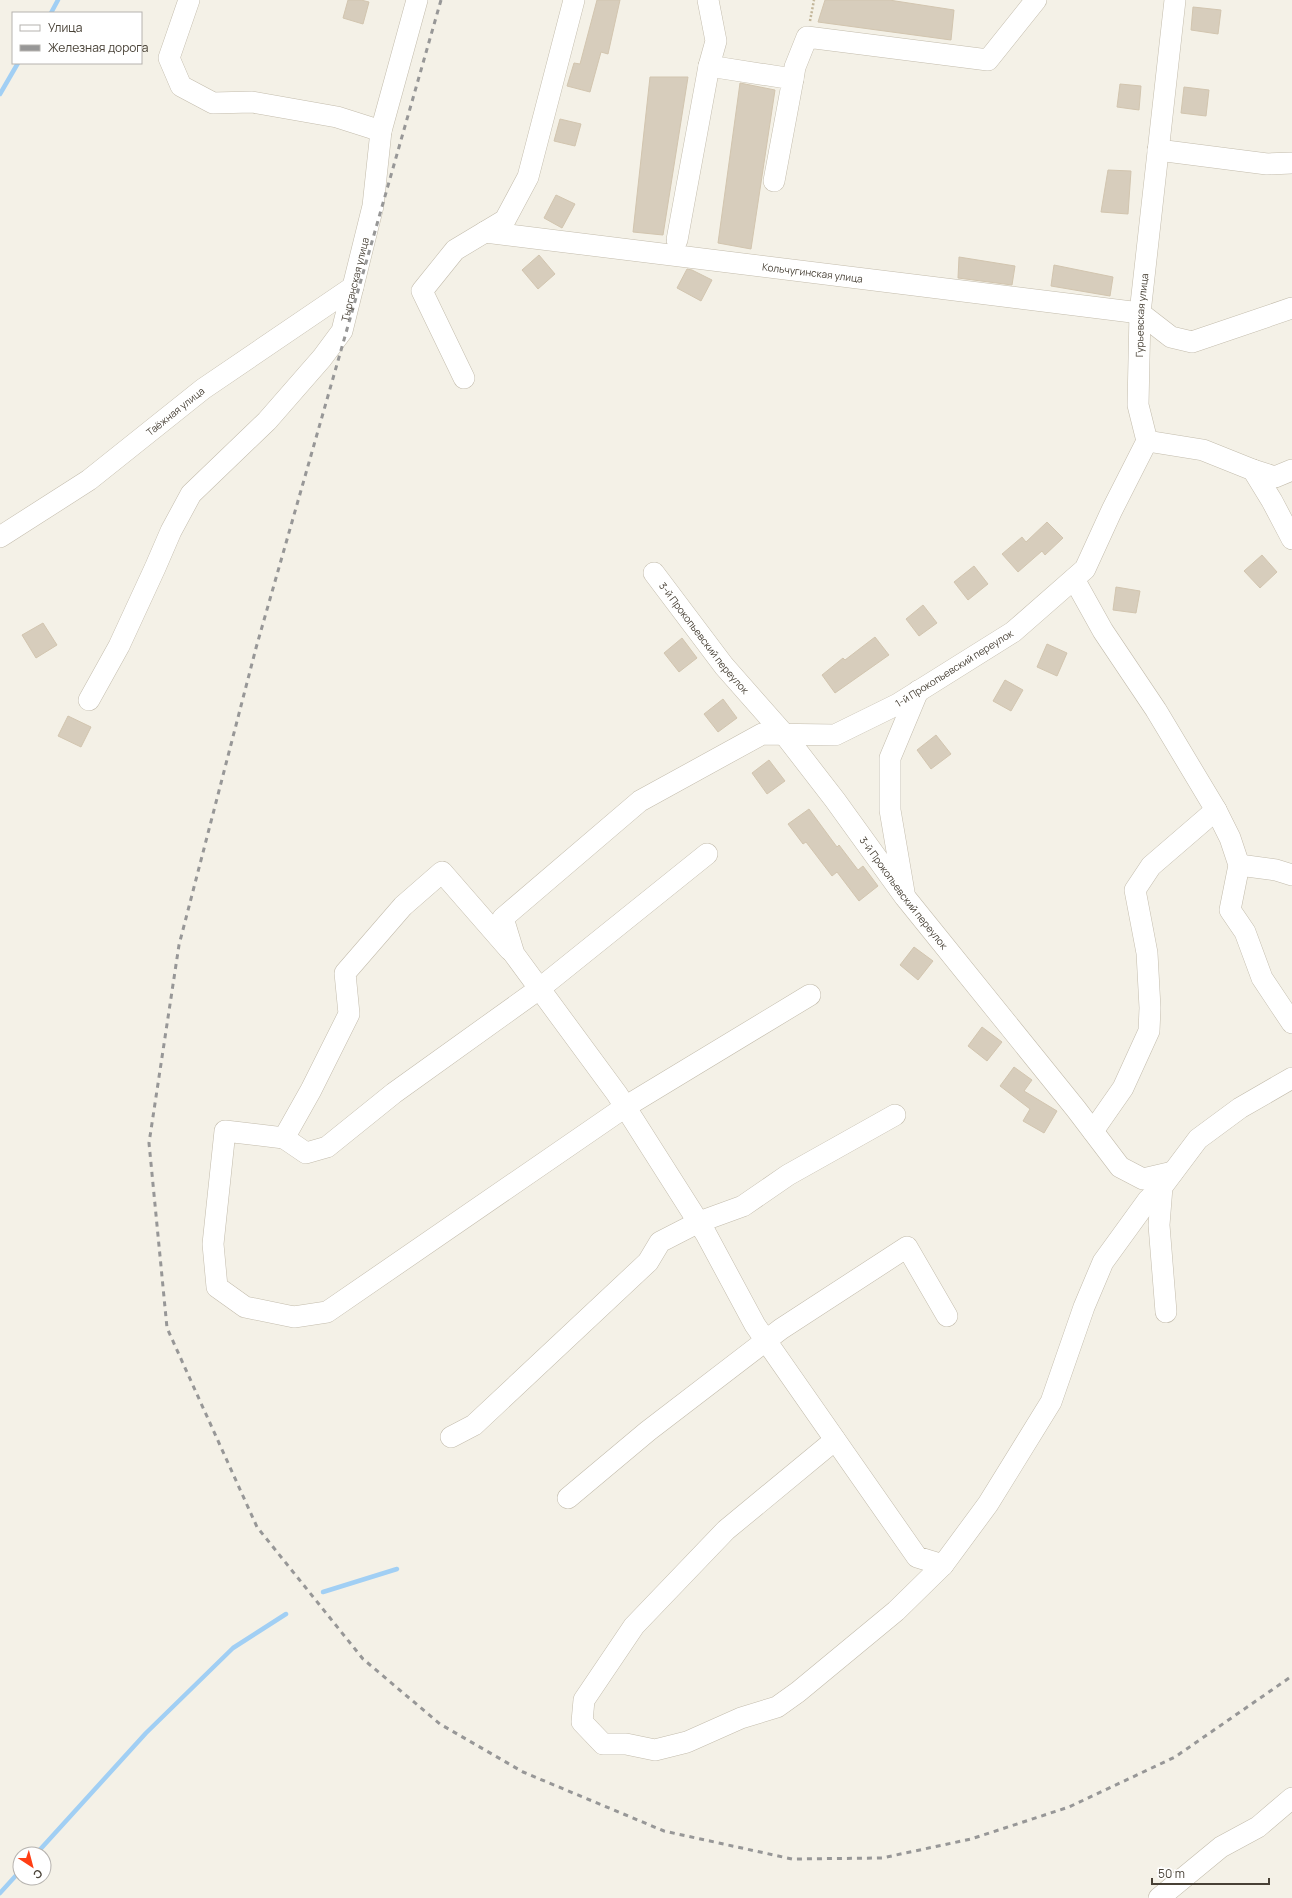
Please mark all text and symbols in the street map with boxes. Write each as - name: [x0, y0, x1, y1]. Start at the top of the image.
- legend: [12, 12, 142, 64]
- text: Улица: [48, 19, 82, 36]
- text: Железная дорога: [48, 39, 148, 56]
- street label: Тырганская улица: [338, 236, 372, 323]
- street label: Кольчугинская улица: [761, 259, 864, 286]
- street label: Гурьевская улица: [1132, 272, 1151, 357]
- street label: Таёжная улица: [143, 384, 207, 439]
- street label: 3-й Прокопьевский переулок: [656, 579, 753, 697]
- street label: 1-й Прокопьевский переулок: [892, 625, 1016, 710]
- street label: 3-й Прокопьевский переулок: [856, 834, 952, 953]
- north arrow: [12, 1846, 52, 1886]
- scale bar: [1152, 1860, 1269, 1886]
- text: 50 m: [1158, 1865, 1185, 1882]
- text: С: [30, 1866, 46, 1883]

